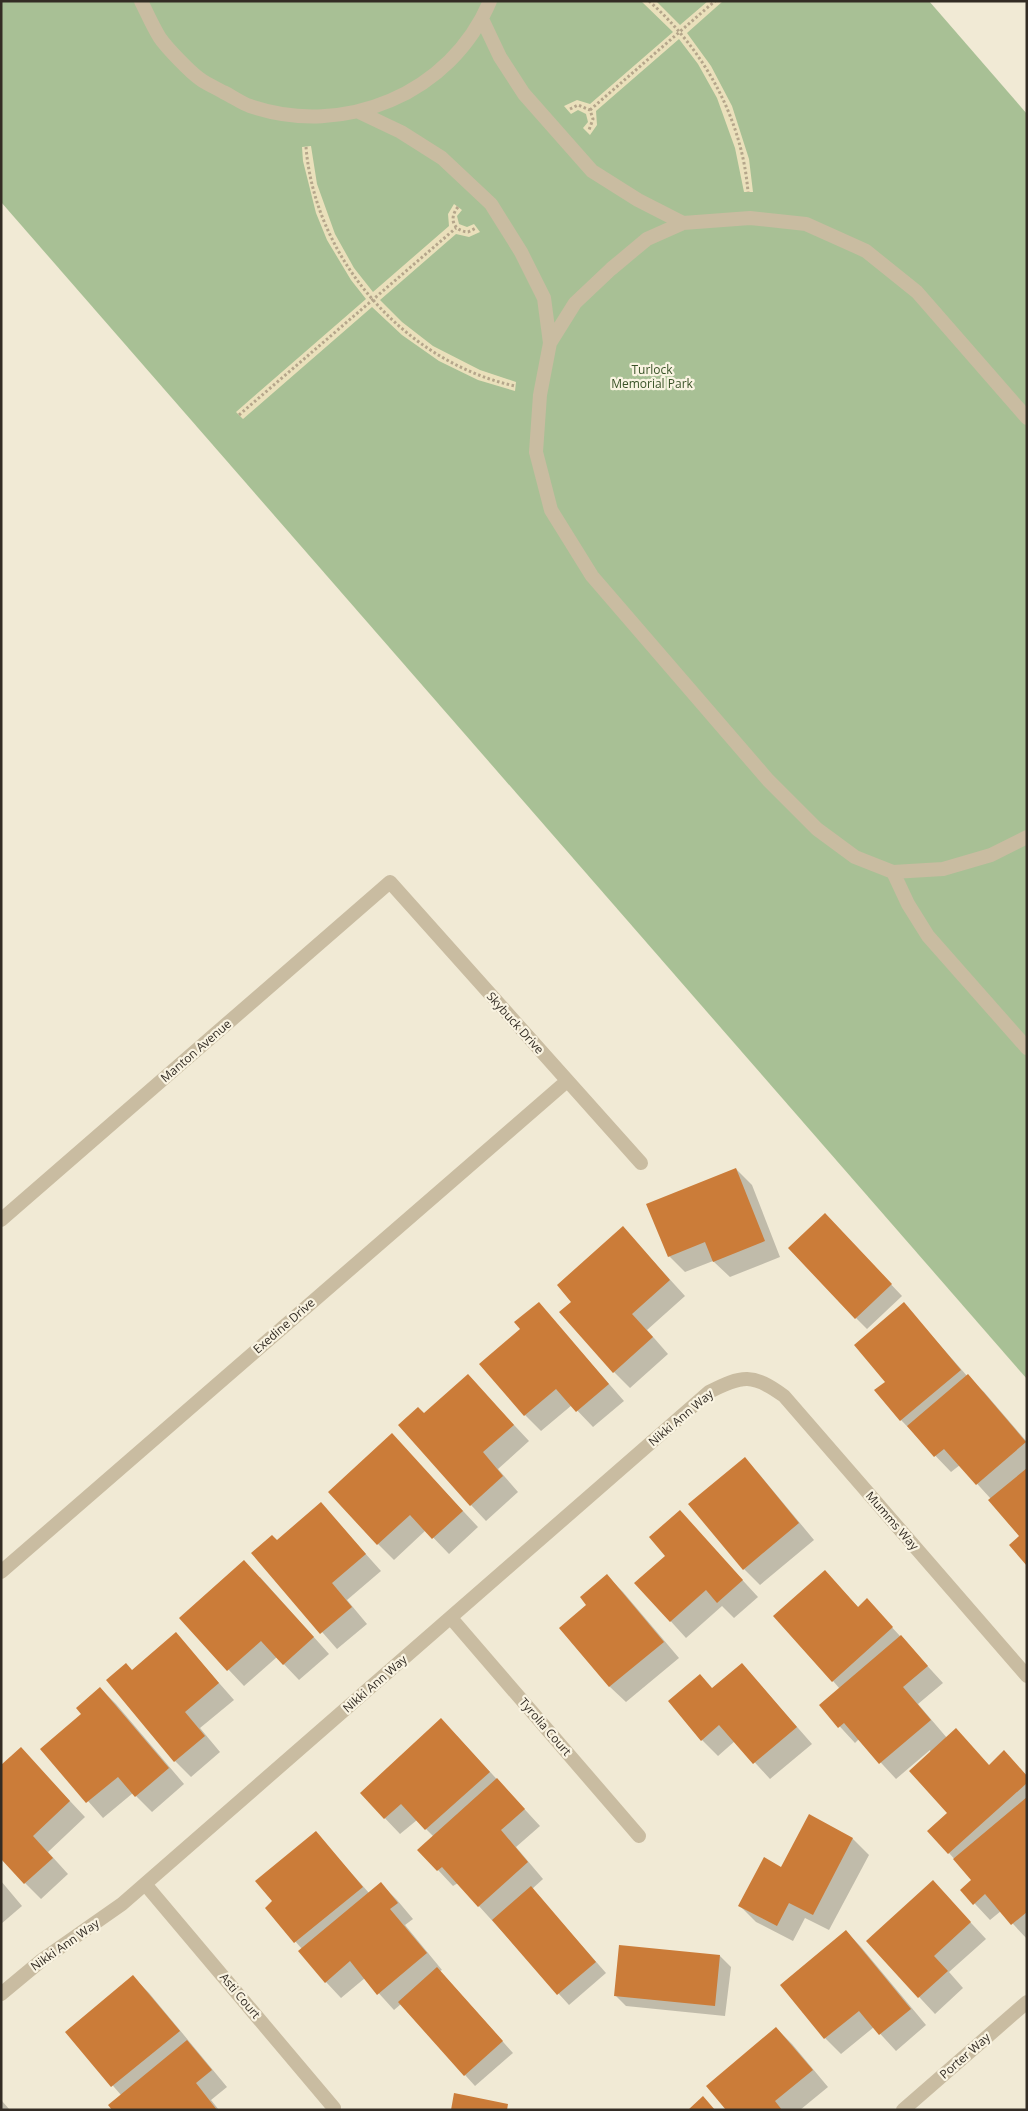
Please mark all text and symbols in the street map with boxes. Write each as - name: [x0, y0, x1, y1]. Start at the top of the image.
- park label: Turlock Memorial Park: [611, 361, 694, 392]
- street label: Skybuck Drive: [483, 988, 548, 1058]
- street label: Manton Avenue: [157, 1015, 235, 1086]
- street label: Exedine Drive: [249, 1294, 318, 1357]
- street label: Nikki Ann Way: [645, 1385, 718, 1450]
- street label: Mumms Way: [862, 1488, 923, 1555]
- street label: Nikki Ann Way: [339, 1650, 411, 1716]
- street label: Tyrolia Court: [515, 1694, 575, 1759]
- street label: Nikki Ann Way: [27, 1914, 103, 1975]
- street label: Asti Court: [216, 1969, 265, 2022]
- street label: Porter Way: [936, 2028, 994, 2082]

